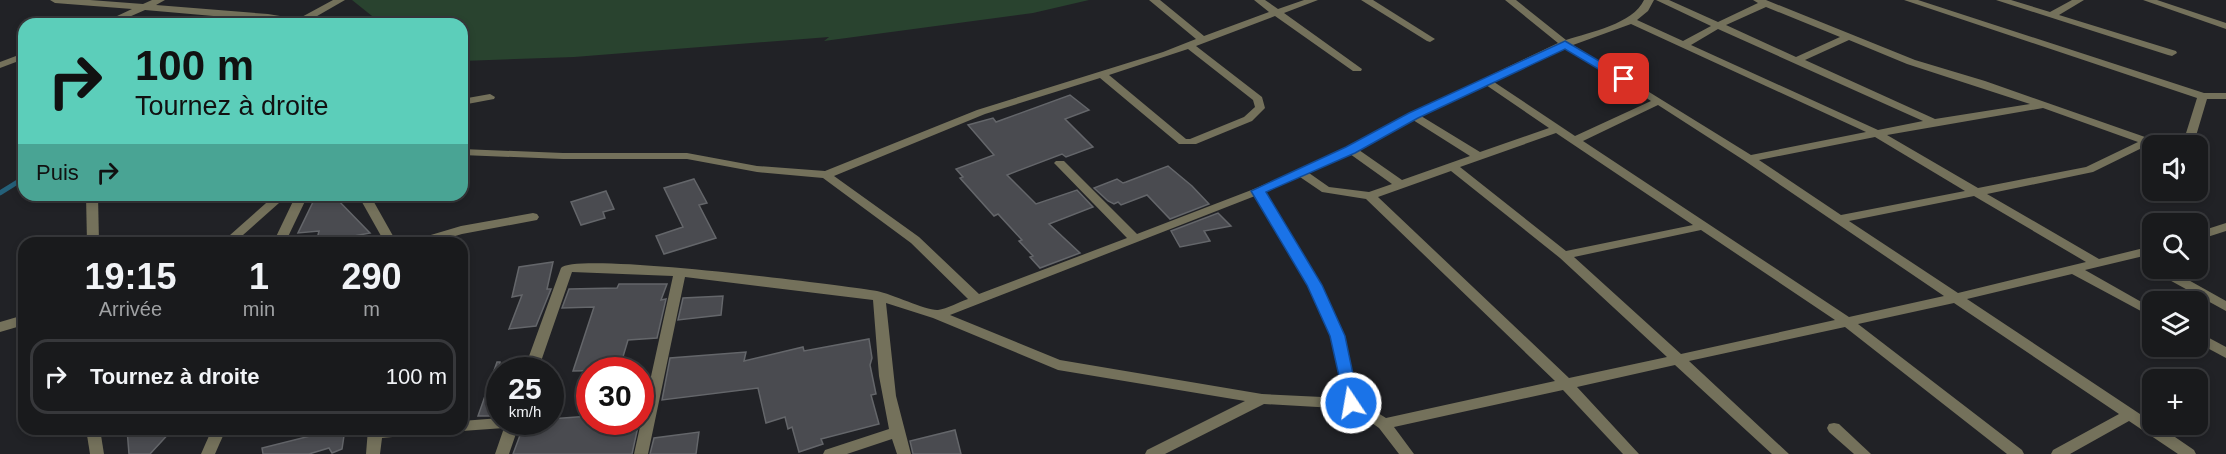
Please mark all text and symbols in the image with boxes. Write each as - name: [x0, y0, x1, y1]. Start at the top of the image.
- icon: right: [36, 42, 114, 120]
- text: 100 m: [135, 42, 254, 89]
- pin: [1598, 53, 1649, 104]
- icon: arrive: [1607, 62, 1640, 95]
- text: Tournez à droite: [135, 91, 329, 121]
- map controls: [2142, 135, 2208, 435]
- button: sound: [2142, 135, 2208, 201]
- icon: right: [91, 156, 124, 189]
- text: Puis: [36, 160, 79, 185]
- button: search: [2142, 213, 2208, 279]
- text: 19:15: [84, 256, 176, 297]
- text: 1: [249, 256, 269, 297]
- text: 290: [341, 256, 402, 297]
- button: layers: [2142, 291, 2208, 357]
- text: Arrivée: [99, 298, 162, 320]
- text: min: [243, 298, 275, 320]
- text: m: [363, 298, 380, 320]
- speed limit sign: 30: [576, 357, 654, 435]
- icon: right: [39, 360, 72, 393]
- text: Tournez à droite: [90, 364, 260, 389]
- text: 100 m: [386, 364, 447, 389]
- button: +: [2142, 369, 2208, 435]
- position arrow: [1319, 371, 1383, 435]
- text: 25: [508, 372, 542, 405]
- text: km/h: [509, 403, 541, 420]

